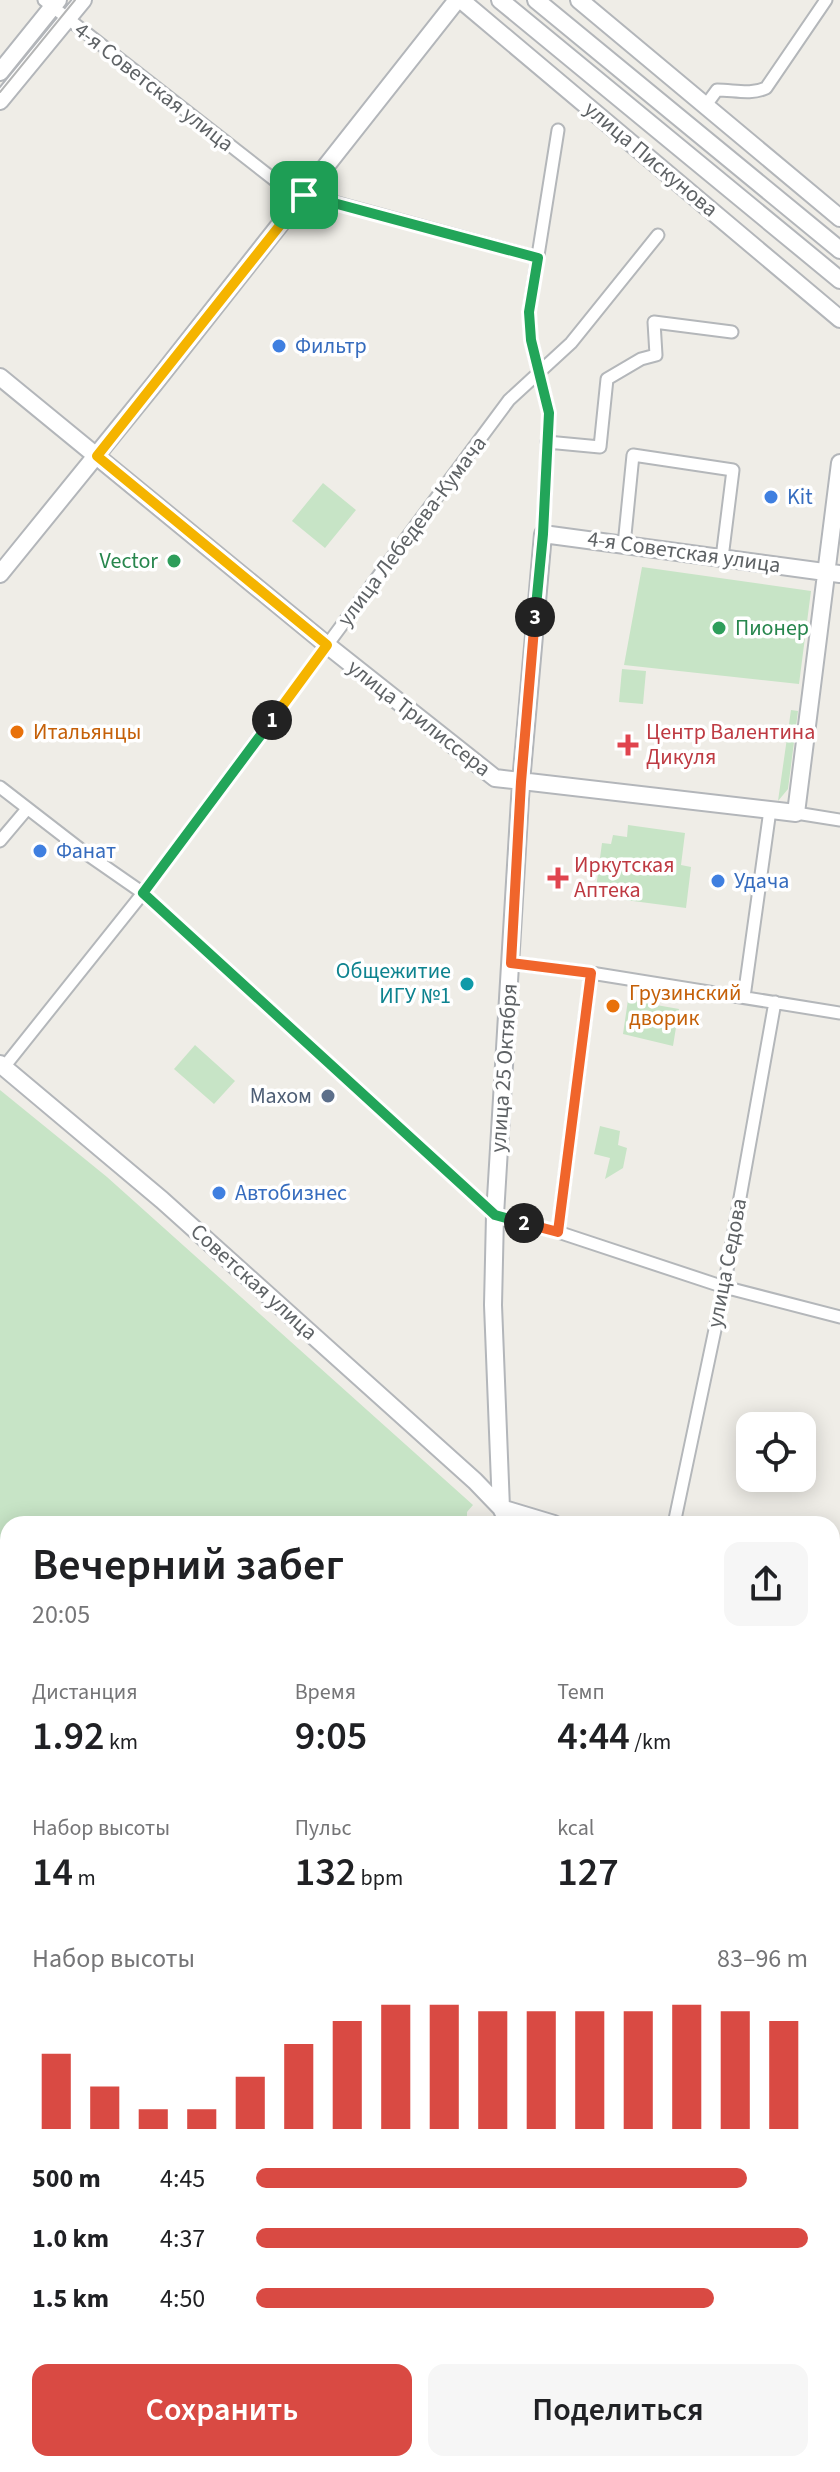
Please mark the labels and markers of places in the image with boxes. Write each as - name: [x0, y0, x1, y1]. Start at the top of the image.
- pin: [270, 161, 338, 229]
- place label: Фильтр: [295, 330, 367, 362]
- marker: Фильтр: [270, 337, 288, 355]
- place label: Kit: [787, 481, 813, 513]
- marker: Kit: [762, 488, 780, 506]
- place label: Vector: [100, 545, 158, 577]
- marker: Vector: [165, 552, 183, 570]
- pin: 3: [515, 597, 555, 637]
- place label: Пионер: [735, 612, 809, 644]
- marker: Пионер: [710, 619, 728, 637]
- pin: 1: [252, 700, 292, 740]
- place label: Итальянцы: [33, 716, 141, 748]
- place label: Центр Валентина Дикуля: [646, 716, 815, 773]
- marker: Итальянцы: [8, 723, 26, 741]
- marker: Центр Валентина Дикуля: [617, 734, 639, 756]
- place label: Фанат: [56, 835, 116, 867]
- marker: Фанат: [31, 842, 49, 860]
- place label: Иркутская Аптека: [574, 849, 675, 906]
- place label: Удача: [734, 865, 789, 897]
- marker: Иркутская Аптека: [549, 869, 567, 887]
- marker: Удача: [709, 872, 727, 890]
- place label: Общежитие ИГУ №1: [336, 955, 451, 1012]
- marker: Общежитие ИГУ №1: [458, 975, 476, 993]
- place label: Грузинский дворик: [629, 977, 741, 1034]
- marker: Грузинский дворик: [604, 997, 622, 1015]
- place label: Махом: [250, 1080, 312, 1112]
- marker: Махом: [319, 1087, 337, 1105]
- place label: Автобизнес: [235, 1177, 347, 1209]
- marker: Автобизнес: [210, 1184, 228, 1202]
- pin: 2: [504, 1203, 544, 1243]

